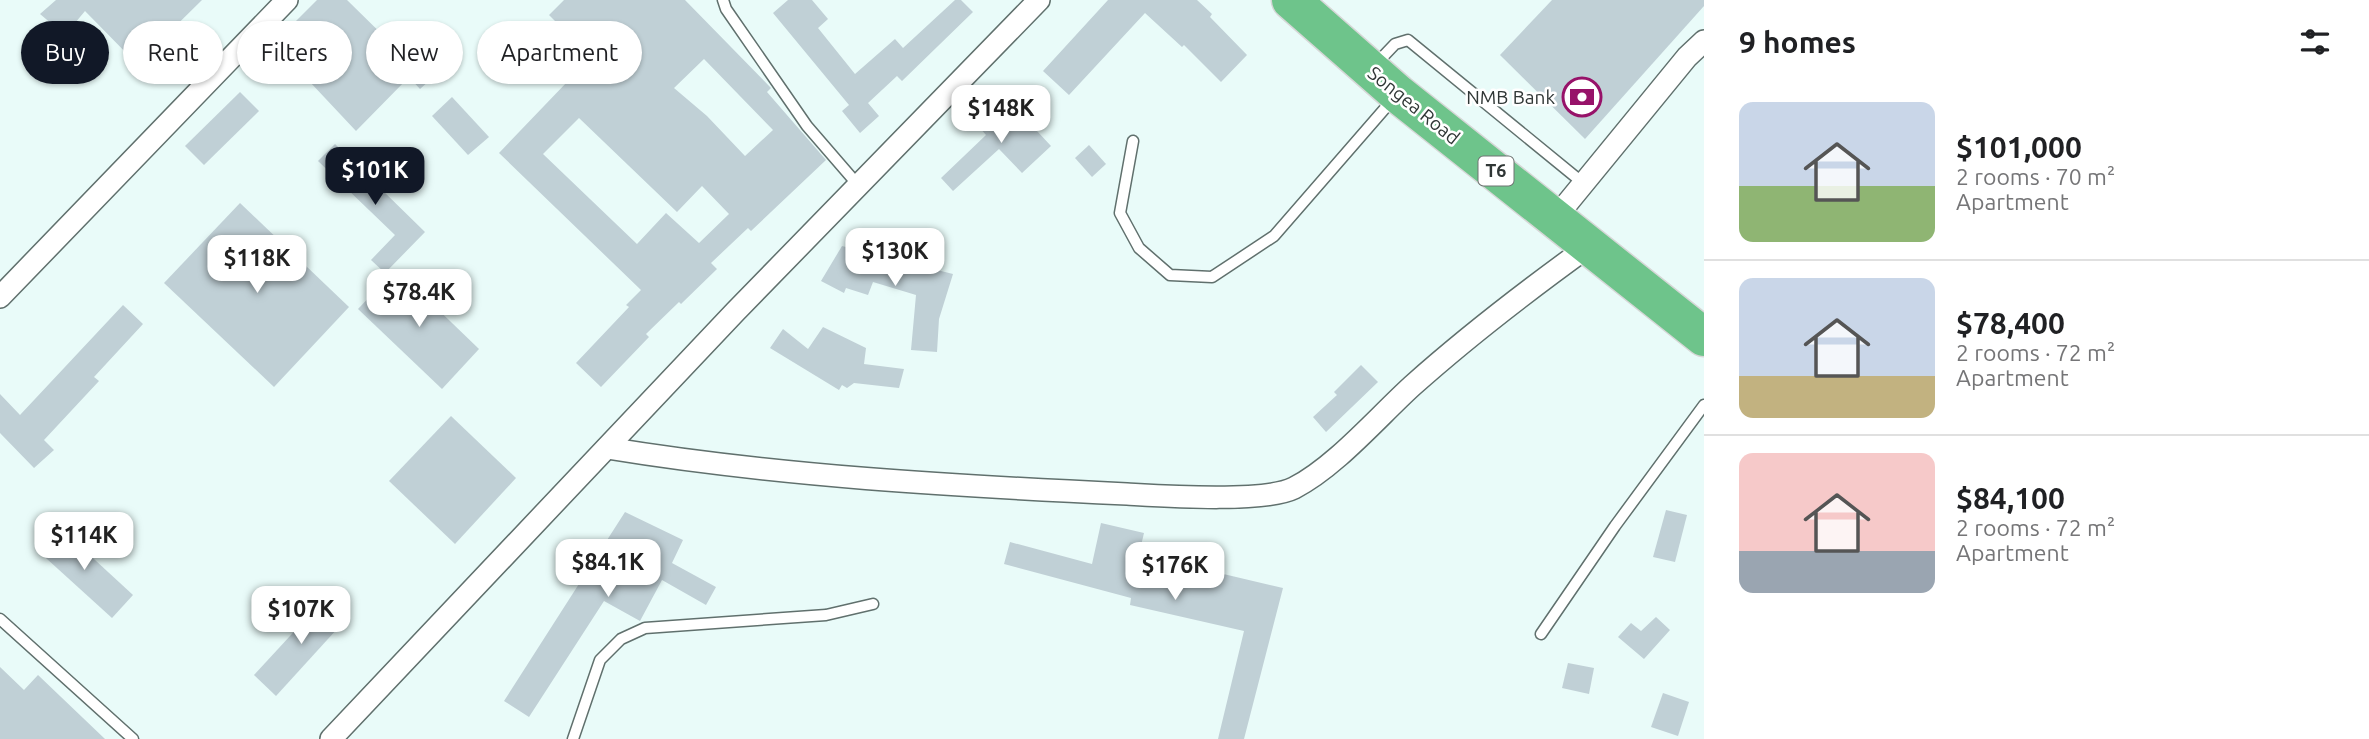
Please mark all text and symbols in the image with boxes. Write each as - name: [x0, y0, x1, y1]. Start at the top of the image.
- chip: Buy: [21, 21, 109, 84]
- chip: Rent: [123, 21, 223, 84]
- chip: Filters: [237, 21, 352, 84]
- chip: New: [366, 21, 463, 84]
- chip: Apartment: [477, 21, 642, 84]
- icon: filters: [2296, 23, 2334, 61]
- text: 9 homes: [1739, 25, 1856, 59]
- street label: Songea Road: [1364, 61, 1464, 149]
- bank icon: NMB Bank: [1561, 76, 1603, 118]
- pin: $148K: [952, 86, 1050, 145]
- place label: NMB Bank: [1466, 86, 1555, 108]
- text: $148K: [967, 95, 1035, 120]
- icon: home: [1795, 130, 1879, 214]
- text: $101,000: [1956, 130, 2082, 164]
- pin: $101K: [326, 148, 424, 207]
- road number: T6: [1478, 156, 1514, 186]
- text: $101K: [341, 157, 409, 182]
- text: 2 rooms · 70 m²: [1956, 164, 2115, 189]
- text: Apartment: [1956, 189, 2069, 214]
- pin: $130K: [846, 229, 944, 288]
- pin: $118K: [208, 236, 306, 295]
- text: $130K: [861, 238, 929, 263]
- text: $118K: [223, 245, 291, 270]
- pin: $78.4K: [362, 270, 476, 329]
- text: $78.4K: [383, 279, 455, 304]
- icon: home: [1795, 306, 1879, 390]
- text: $78,400: [1956, 306, 2065, 340]
- text: 2 rooms · 72 m²: [1956, 340, 2115, 365]
- text: Apartment: [1956, 365, 2069, 390]
- icon: home: [1795, 481, 1879, 565]
- text: $84,100: [1956, 481, 2065, 515]
- pin: $114K: [35, 512, 133, 572]
- text: 2 rooms · 72 m²: [1956, 515, 2115, 540]
- text: $114K: [50, 522, 118, 547]
- pin: $84.1K: [551, 540, 665, 599]
- text: Apartment: [1956, 540, 2069, 565]
- pin: $176K: [1126, 542, 1224, 602]
- text: $84.1K: [572, 549, 644, 574]
- text: $176K: [1141, 552, 1209, 577]
- pin: $107K: [252, 586, 350, 646]
- text: $107K: [267, 596, 335, 621]

